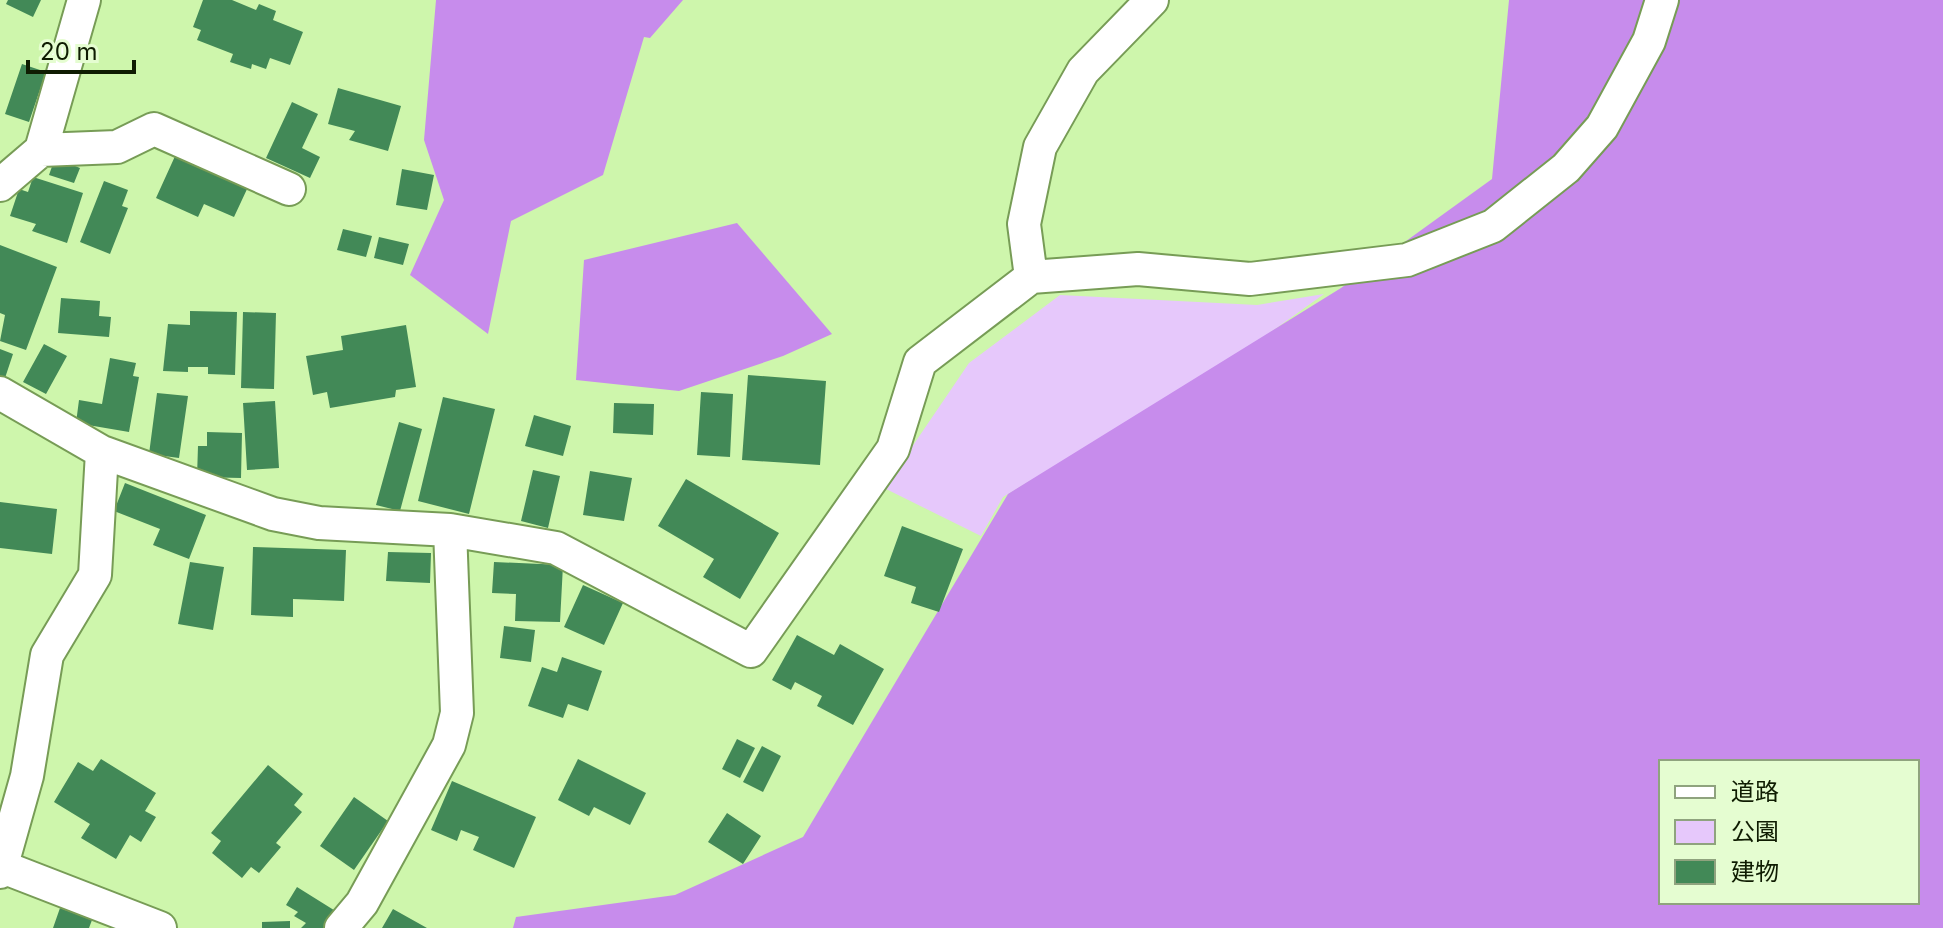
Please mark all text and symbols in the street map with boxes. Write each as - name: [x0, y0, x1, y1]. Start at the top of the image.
- scale bar: [28, 24, 134, 74]
- text: 20 m: [40, 37, 98, 66]
- legend: [1659, 760, 1919, 904]
- text: 道路: [1731, 777, 1779, 806]
- text: 公園: [1731, 817, 1779, 846]
- text: 建物: [1731, 857, 1779, 886]

